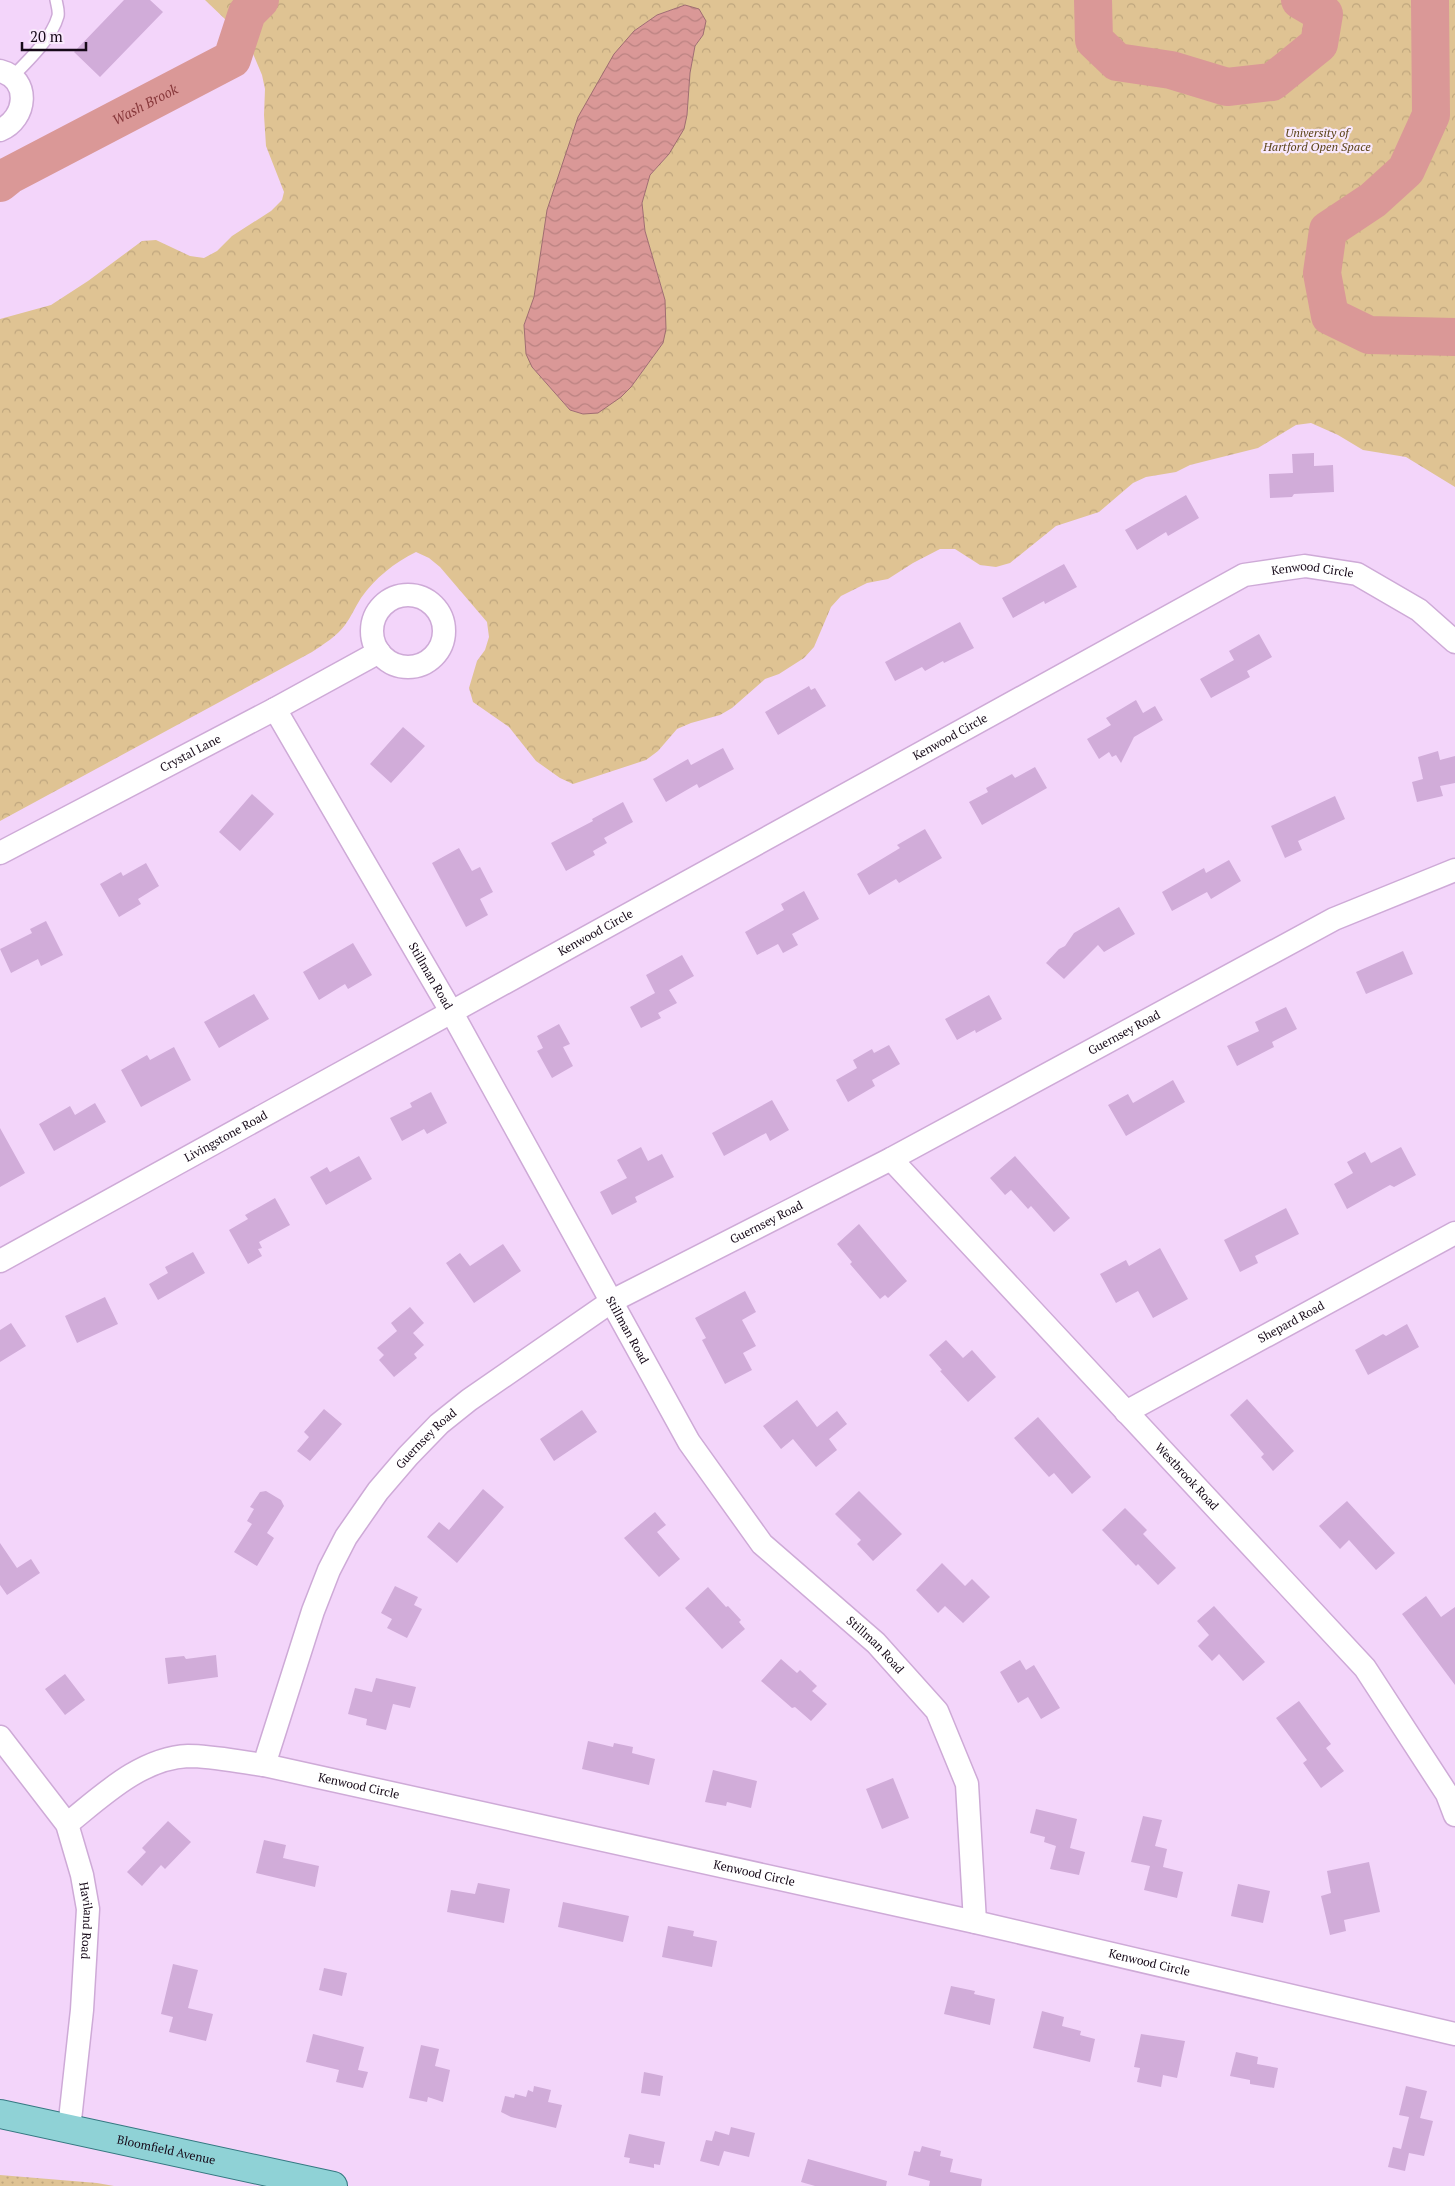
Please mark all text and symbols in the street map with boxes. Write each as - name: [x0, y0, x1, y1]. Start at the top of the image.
- scale bar: [22, 20, 86, 52]
- text: 20 m: [30, 26, 63, 46]
- water label: Wash Brook: [108, 79, 181, 129]
- park label: University of Hartford Open Space: [1262, 125, 1371, 154]
- street label: Kenwood Circle: [1270, 558, 1355, 580]
- street label: Kenwood Circle: [910, 710, 990, 763]
- street label: Crystal Lane: [157, 731, 223, 775]
- street label: Kenwood Circle: [555, 906, 635, 959]
- street label: Stillman Road: [406, 940, 456, 1012]
- street label: Guernsey Road: [1085, 1006, 1163, 1058]
- street label: Livingstone Road: [182, 1107, 270, 1165]
- street label: Guernsey Road: [727, 1197, 805, 1247]
- street label: Stillman Road: [603, 1293, 652, 1367]
- street label: Shepard Road: [1255, 1297, 1327, 1346]
- street label: Guernsey Road: [392, 1405, 460, 1472]
- street label: Westbrook Road: [1152, 1440, 1222, 1513]
- street label: Stillman Road: [844, 1613, 908, 1676]
- street label: Kenwood Circle: [317, 1769, 401, 1802]
- street label: Kenwood Circle: [712, 1856, 797, 1889]
- street label: Haviland Road: [76, 1881, 96, 1960]
- street label: Kenwood Circle: [1107, 1945, 1192, 1979]
- street label: Bloomfield Avenue: [116, 2132, 217, 2167]

